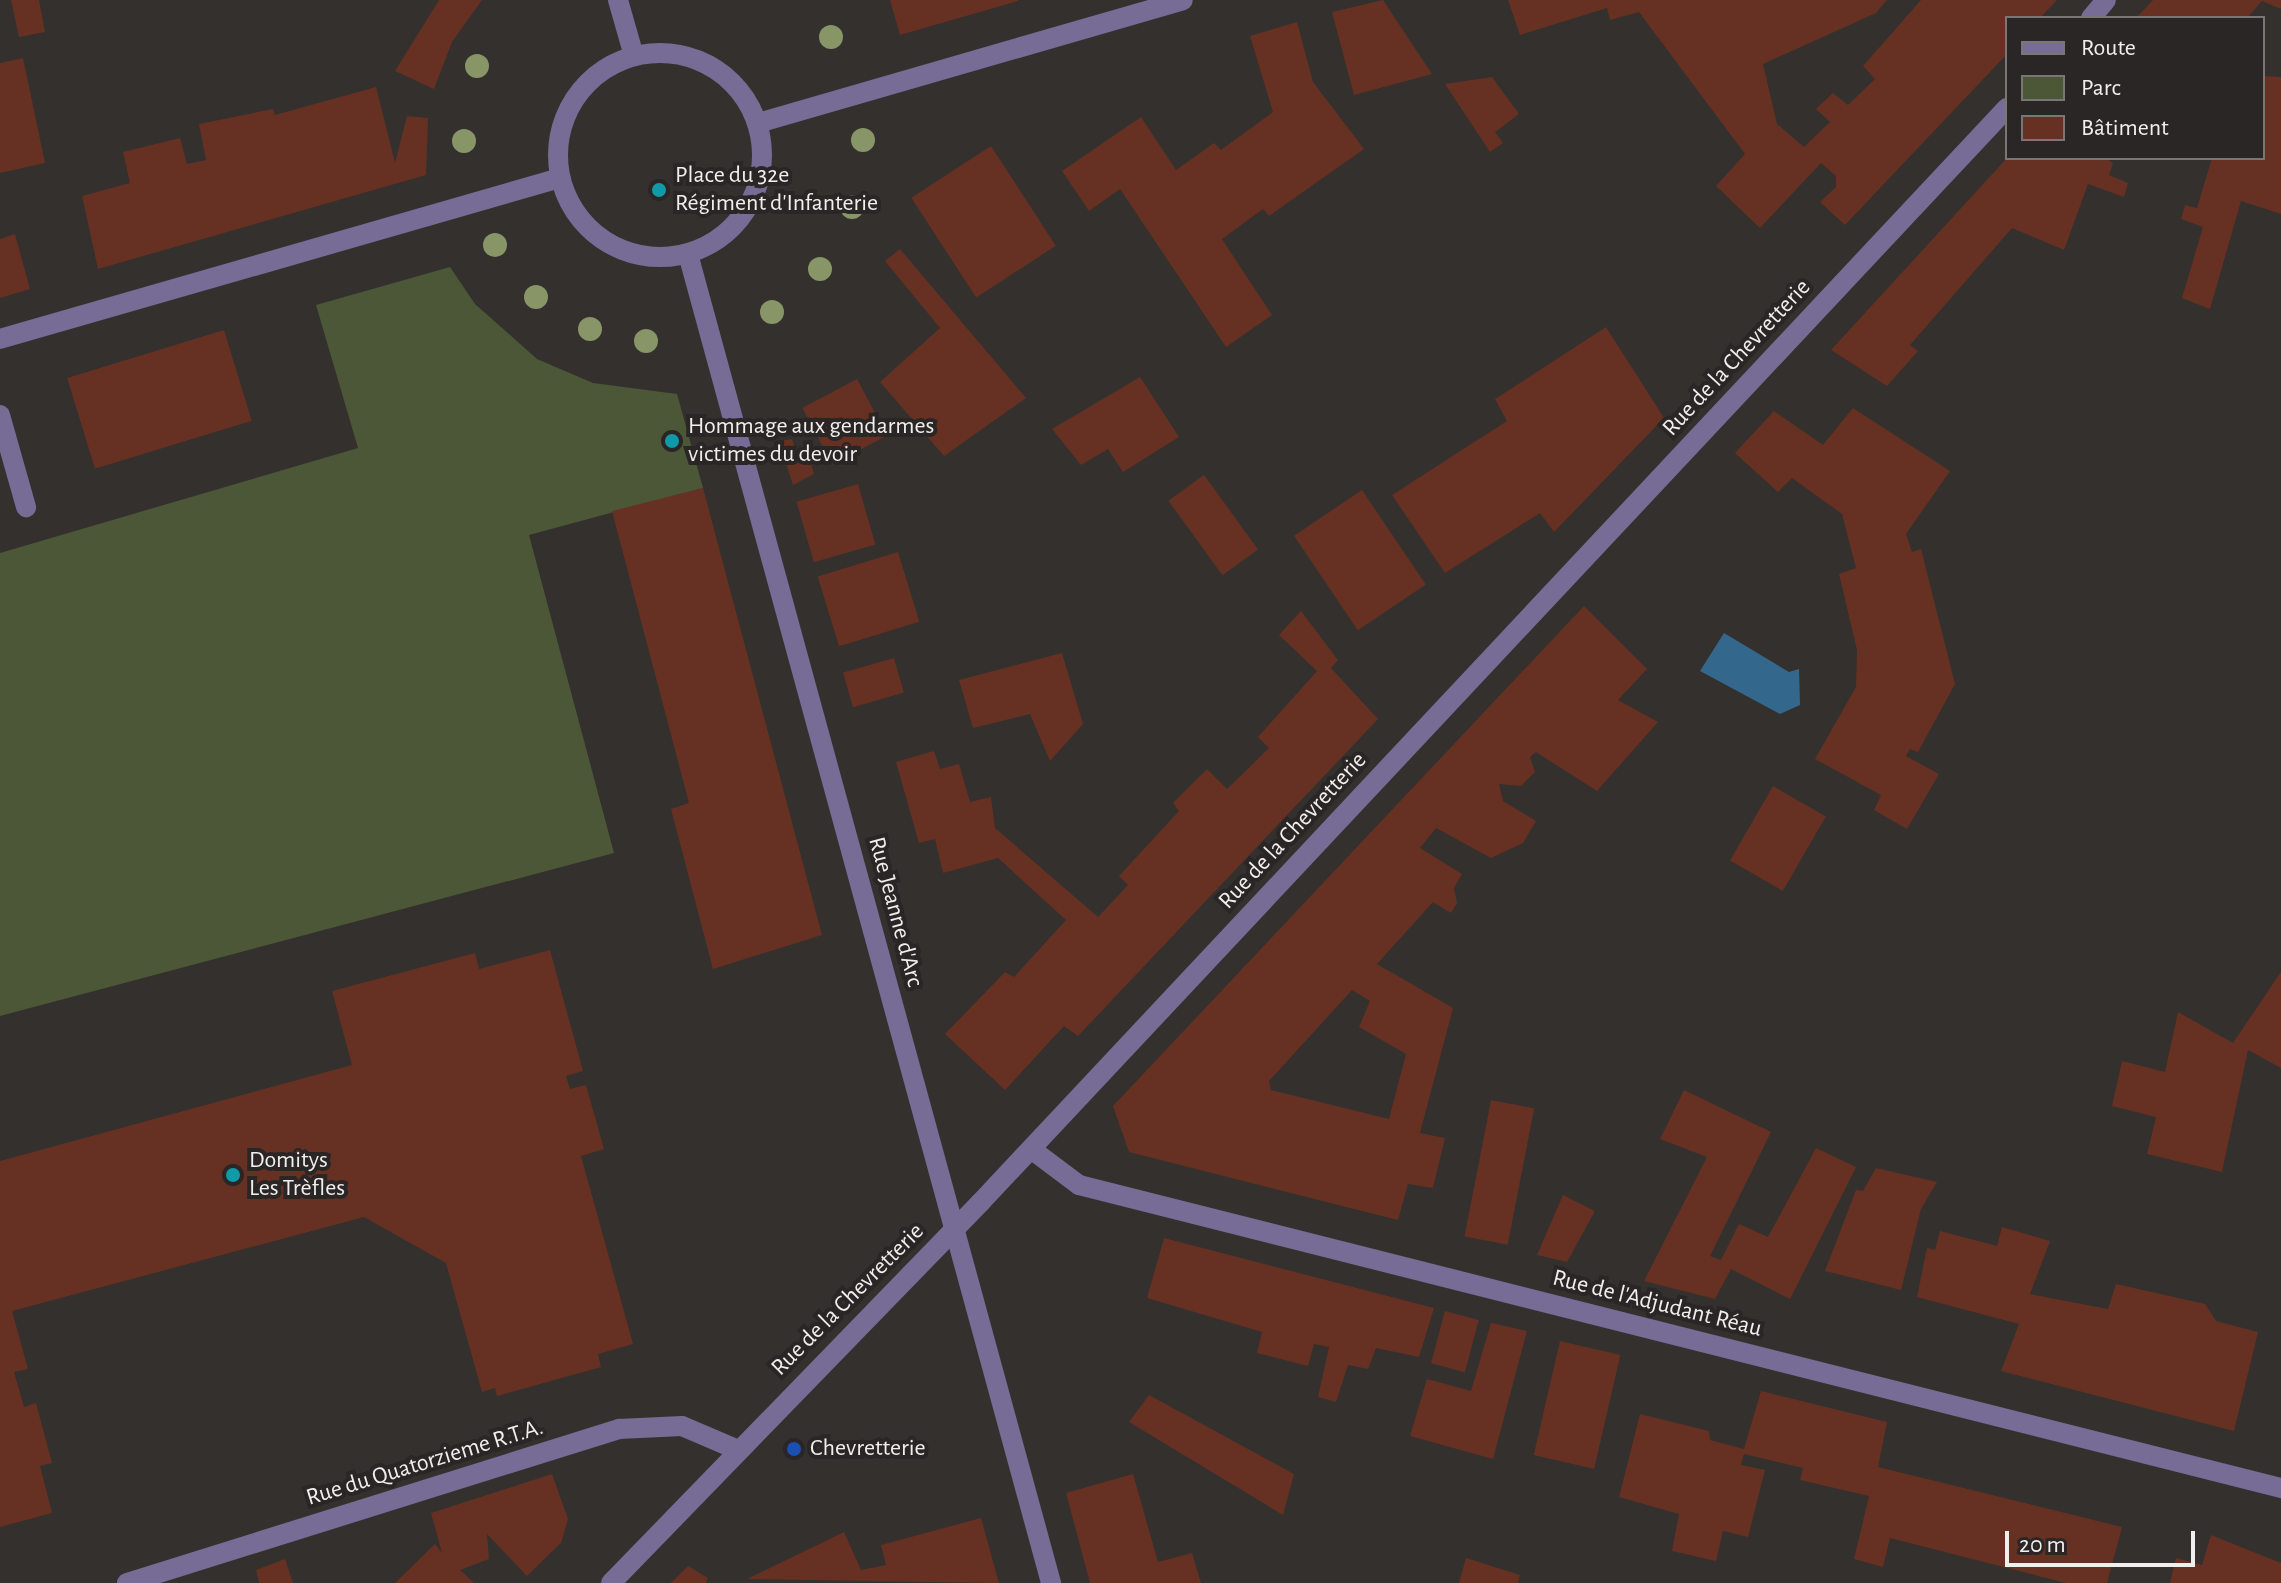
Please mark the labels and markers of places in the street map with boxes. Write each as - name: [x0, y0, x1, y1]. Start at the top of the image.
- place label: Place du 32e Régiment d'Infanterie: [675, 162, 878, 218]
- marker: Place du 32e Régiment d'Infanterie: [650, 181, 668, 199]
- place label: Hommage aux gendarmes victimes du devoir: [688, 413, 934, 469]
- marker: Hommage aux gendarmes victimes du devoir: [663, 432, 681, 450]
- place label: Domitys Les Trèfles: [249, 1147, 345, 1203]
- marker: Domitys Les Trèfles: [224, 1166, 242, 1184]
- place label: Chevretterie: [810, 1435, 926, 1463]
- marker: Chevretterie: [785, 1440, 803, 1458]

